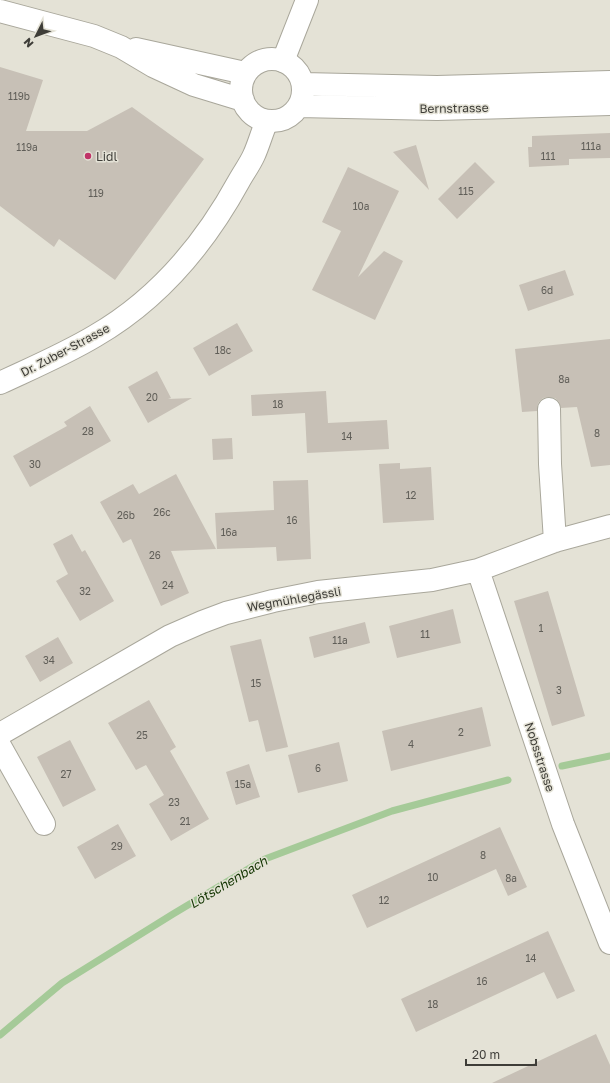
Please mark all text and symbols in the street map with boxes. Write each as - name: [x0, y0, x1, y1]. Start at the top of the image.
- north arrow: [16, 16, 56, 56]
- text: N: [21, 36, 36, 50]
- house number: 119b: [8, 90, 30, 102]
- street label: Bernstrasse: [419, 100, 489, 116]
- house number: 111a: [581, 140, 601, 152]
- house number: 119a: [16, 141, 38, 153]
- place label: Lidl: [96, 149, 117, 164]
- house number: 111: [541, 150, 555, 162]
- marker: Lidl: [83, 151, 93, 161]
- house number: 115: [458, 185, 474, 197]
- house number: 119: [88, 187, 104, 199]
- house number: 10a: [353, 200, 369, 212]
- house number: 6d: [541, 284, 553, 296]
- street label: Dr. Zuber-Strasse: [18, 320, 112, 380]
- house number: 18c: [215, 344, 232, 356]
- house number: 8a: [558, 373, 570, 385]
- house number: 20: [146, 391, 158, 403]
- house number: 18: [273, 398, 283, 410]
- house number: 28: [82, 425, 94, 437]
- house number: 8: [594, 427, 600, 439]
- house number: 14: [342, 430, 352, 442]
- house number: 30: [29, 458, 41, 470]
- house number: 12: [406, 489, 417, 501]
- house number: 26c: [153, 506, 171, 518]
- house number: 26b: [117, 509, 135, 521]
- house number: 16: [287, 514, 297, 526]
- house number: 16a: [221, 526, 237, 538]
- house number: 26: [149, 549, 161, 561]
- house number: 24: [162, 579, 174, 591]
- street label: Wegmühlegässli: [246, 583, 342, 615]
- house number: 32: [79, 585, 91, 597]
- house number: 1: [539, 622, 544, 634]
- house number: 11: [420, 628, 430, 640]
- house number: 11a: [332, 634, 348, 646]
- house number: 34: [43, 654, 55, 666]
- house number: 15: [251, 677, 262, 689]
- house number: 3: [556, 684, 562, 696]
- street label: Nobsstrasse: [522, 720, 558, 794]
- house number: 2: [458, 726, 464, 738]
- house number: 25: [136, 729, 148, 741]
- house number: 4: [408, 738, 414, 750]
- house number: 6: [315, 762, 321, 774]
- house number: 27: [60, 768, 72, 780]
- house number: 15a: [235, 778, 251, 790]
- house number: 23: [168, 796, 180, 808]
- house number: 21: [180, 815, 190, 827]
- house number: 29: [111, 840, 123, 852]
- house number: 8: [480, 849, 486, 861]
- water label: Lötschenbach: [186, 852, 271, 912]
- house number: 10: [427, 871, 439, 883]
- house number: 8a: [505, 872, 517, 884]
- house number: 12: [379, 894, 390, 906]
- house number: 14: [526, 952, 536, 964]
- house number: 16: [477, 975, 487, 987]
- house number: 18: [428, 998, 438, 1010]
- scale bar: [466, 1041, 536, 1067]
- text: 20 m: [472, 1047, 500, 1062]

